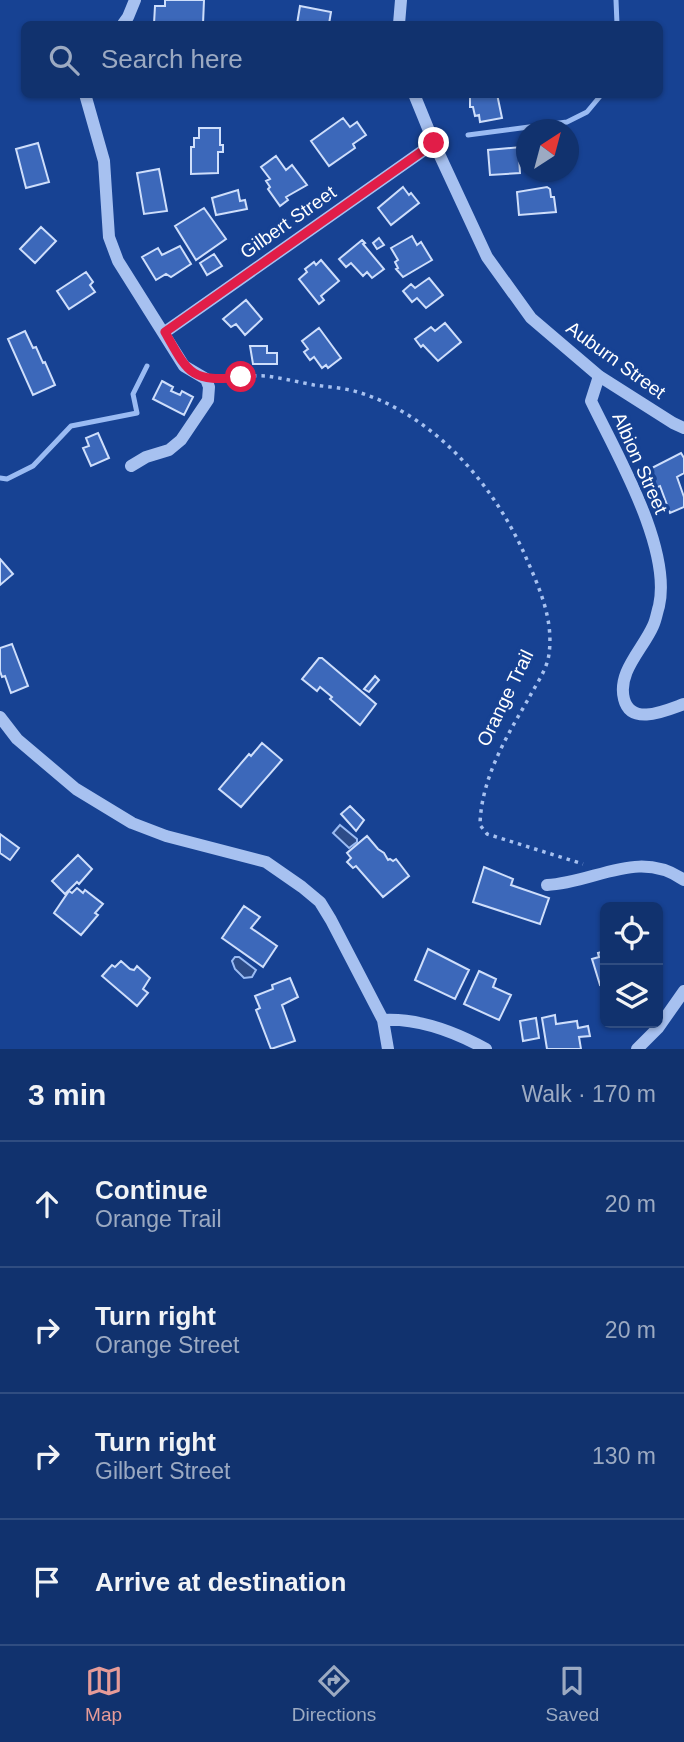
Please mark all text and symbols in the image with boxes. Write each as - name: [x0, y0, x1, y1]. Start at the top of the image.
- search box: [21, 21, 663, 98]
- icon: search: [45, 41, 83, 79]
- text: Search here: [101, 44, 243, 74]
- north arrow: [516, 119, 579, 182]
- route end: [418, 127, 449, 158]
- street label: Gilbert Street: [236, 181, 340, 263]
- street label: Auburn Street: [562, 317, 670, 403]
- route start: [225, 361, 256, 392]
- street label: Albion Street: [608, 409, 672, 518]
- street label: Orange Trail: [473, 646, 537, 750]
- map controls: [600, 902, 663, 1028]
- button: locate: [600, 902, 663, 965]
- button: layers: [600, 965, 663, 1028]
- text: 3 min: [28, 1078, 106, 1111]
- text: Walk · 170 m: [521, 1081, 656, 1107]
- text: Continue: [95, 1175, 208, 1205]
- icon: ahead: [28, 1185, 66, 1223]
- text: 20 m: [605, 1191, 656, 1217]
- text: Orange Trail: [95, 1206, 222, 1232]
- text: Turn right: [95, 1301, 216, 1331]
- icon: right: [28, 1311, 66, 1349]
- text: 20 m: [605, 1317, 656, 1343]
- text: Orange Street: [95, 1332, 239, 1358]
- text: Turn right: [95, 1427, 216, 1457]
- icon: right: [28, 1437, 66, 1475]
- text: 130 m: [592, 1443, 656, 1469]
- text: Gilbert Street: [95, 1458, 231, 1484]
- icon: arrive: [28, 1563, 66, 1601]
- text: Arrive at destination: [95, 1567, 346, 1597]
- tab: Map: [85, 1662, 123, 1726]
- tab: Directions: [292, 1662, 376, 1726]
- tab: Saved: [545, 1662, 599, 1726]

